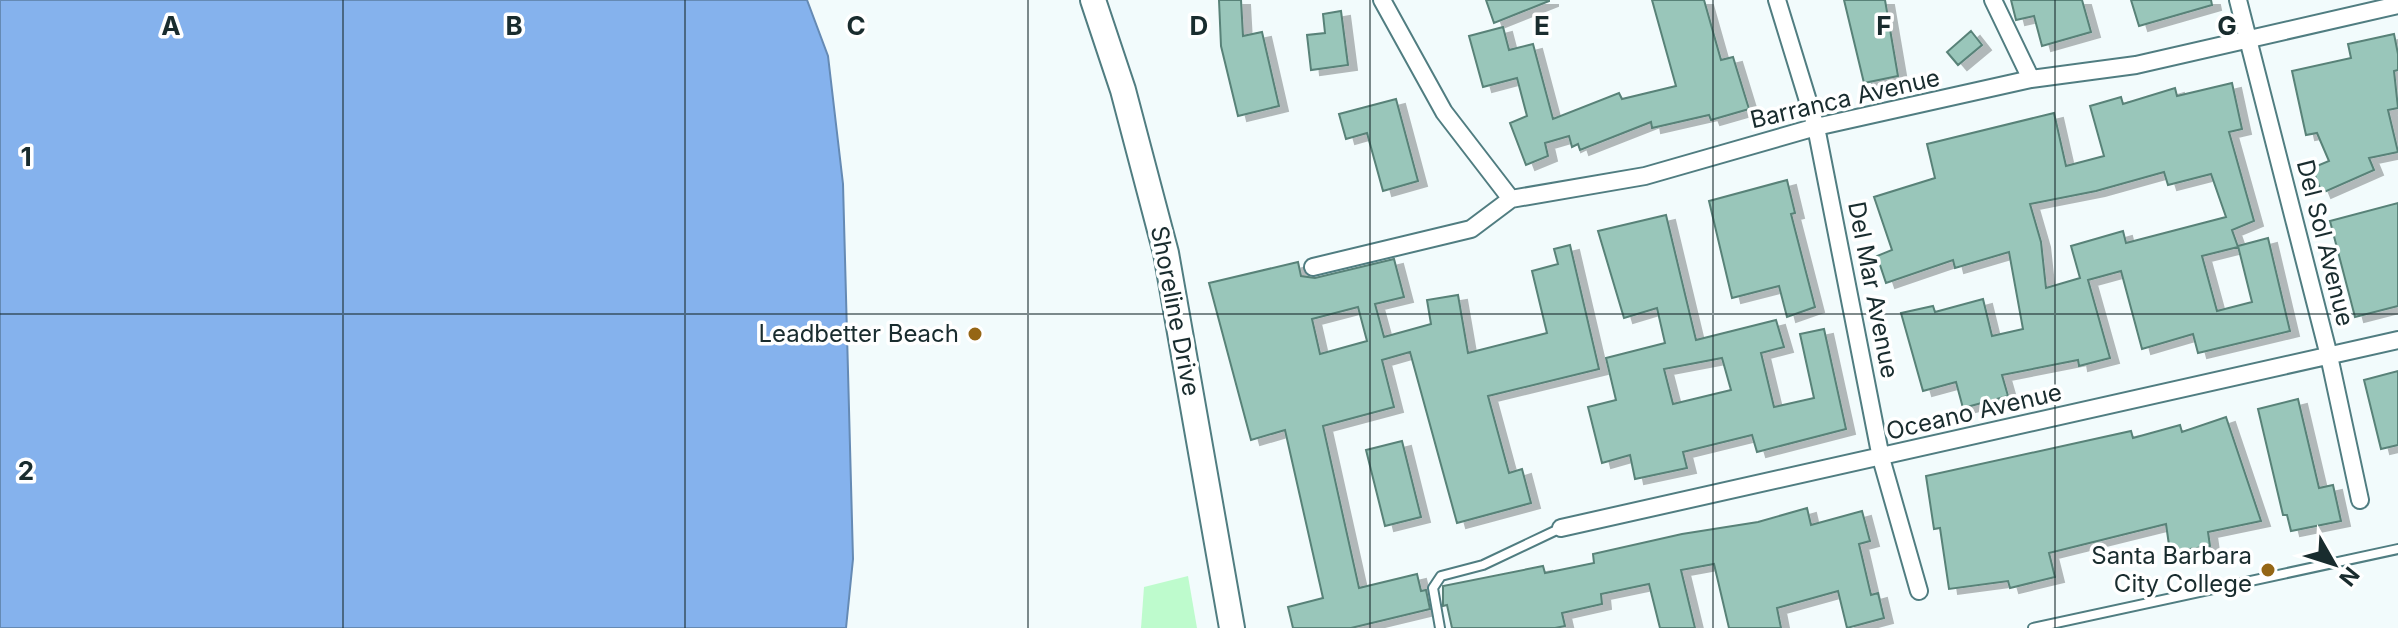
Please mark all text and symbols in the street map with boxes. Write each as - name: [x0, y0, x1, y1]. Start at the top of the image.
- text: A: [161, 10, 181, 41]
- text: B: [505, 10, 523, 41]
- text: C: [846, 10, 866, 41]
- text: D: [1190, 10, 1208, 41]
- text: E: [1534, 10, 1550, 41]
- text: F: [1876, 10, 1892, 41]
- text: G: [2217, 10, 2237, 41]
- street label: Barranca Avenue: [1747, 63, 1943, 134]
- text: 1: [20, 141, 32, 172]
- street label: Del Sol Avenue: [2291, 157, 2360, 329]
- street label: Del Mar Avenue: [1842, 199, 1905, 381]
- street label: Shoreline Drive: [1145, 223, 1206, 398]
- place label: Leadbetter Beach: [758, 319, 959, 348]
- marker: Leadbetter Beach: [966, 325, 984, 343]
- street label: Oceano Avenue: [1883, 377, 2065, 446]
- text: 2: [18, 455, 34, 486]
- north arrow: [2294, 524, 2374, 604]
- place label: Santa Barbara City College: [2091, 541, 2252, 598]
- marker: Santa Barbara City College: [2259, 561, 2277, 579]
- text: N: [2334, 562, 2365, 591]

